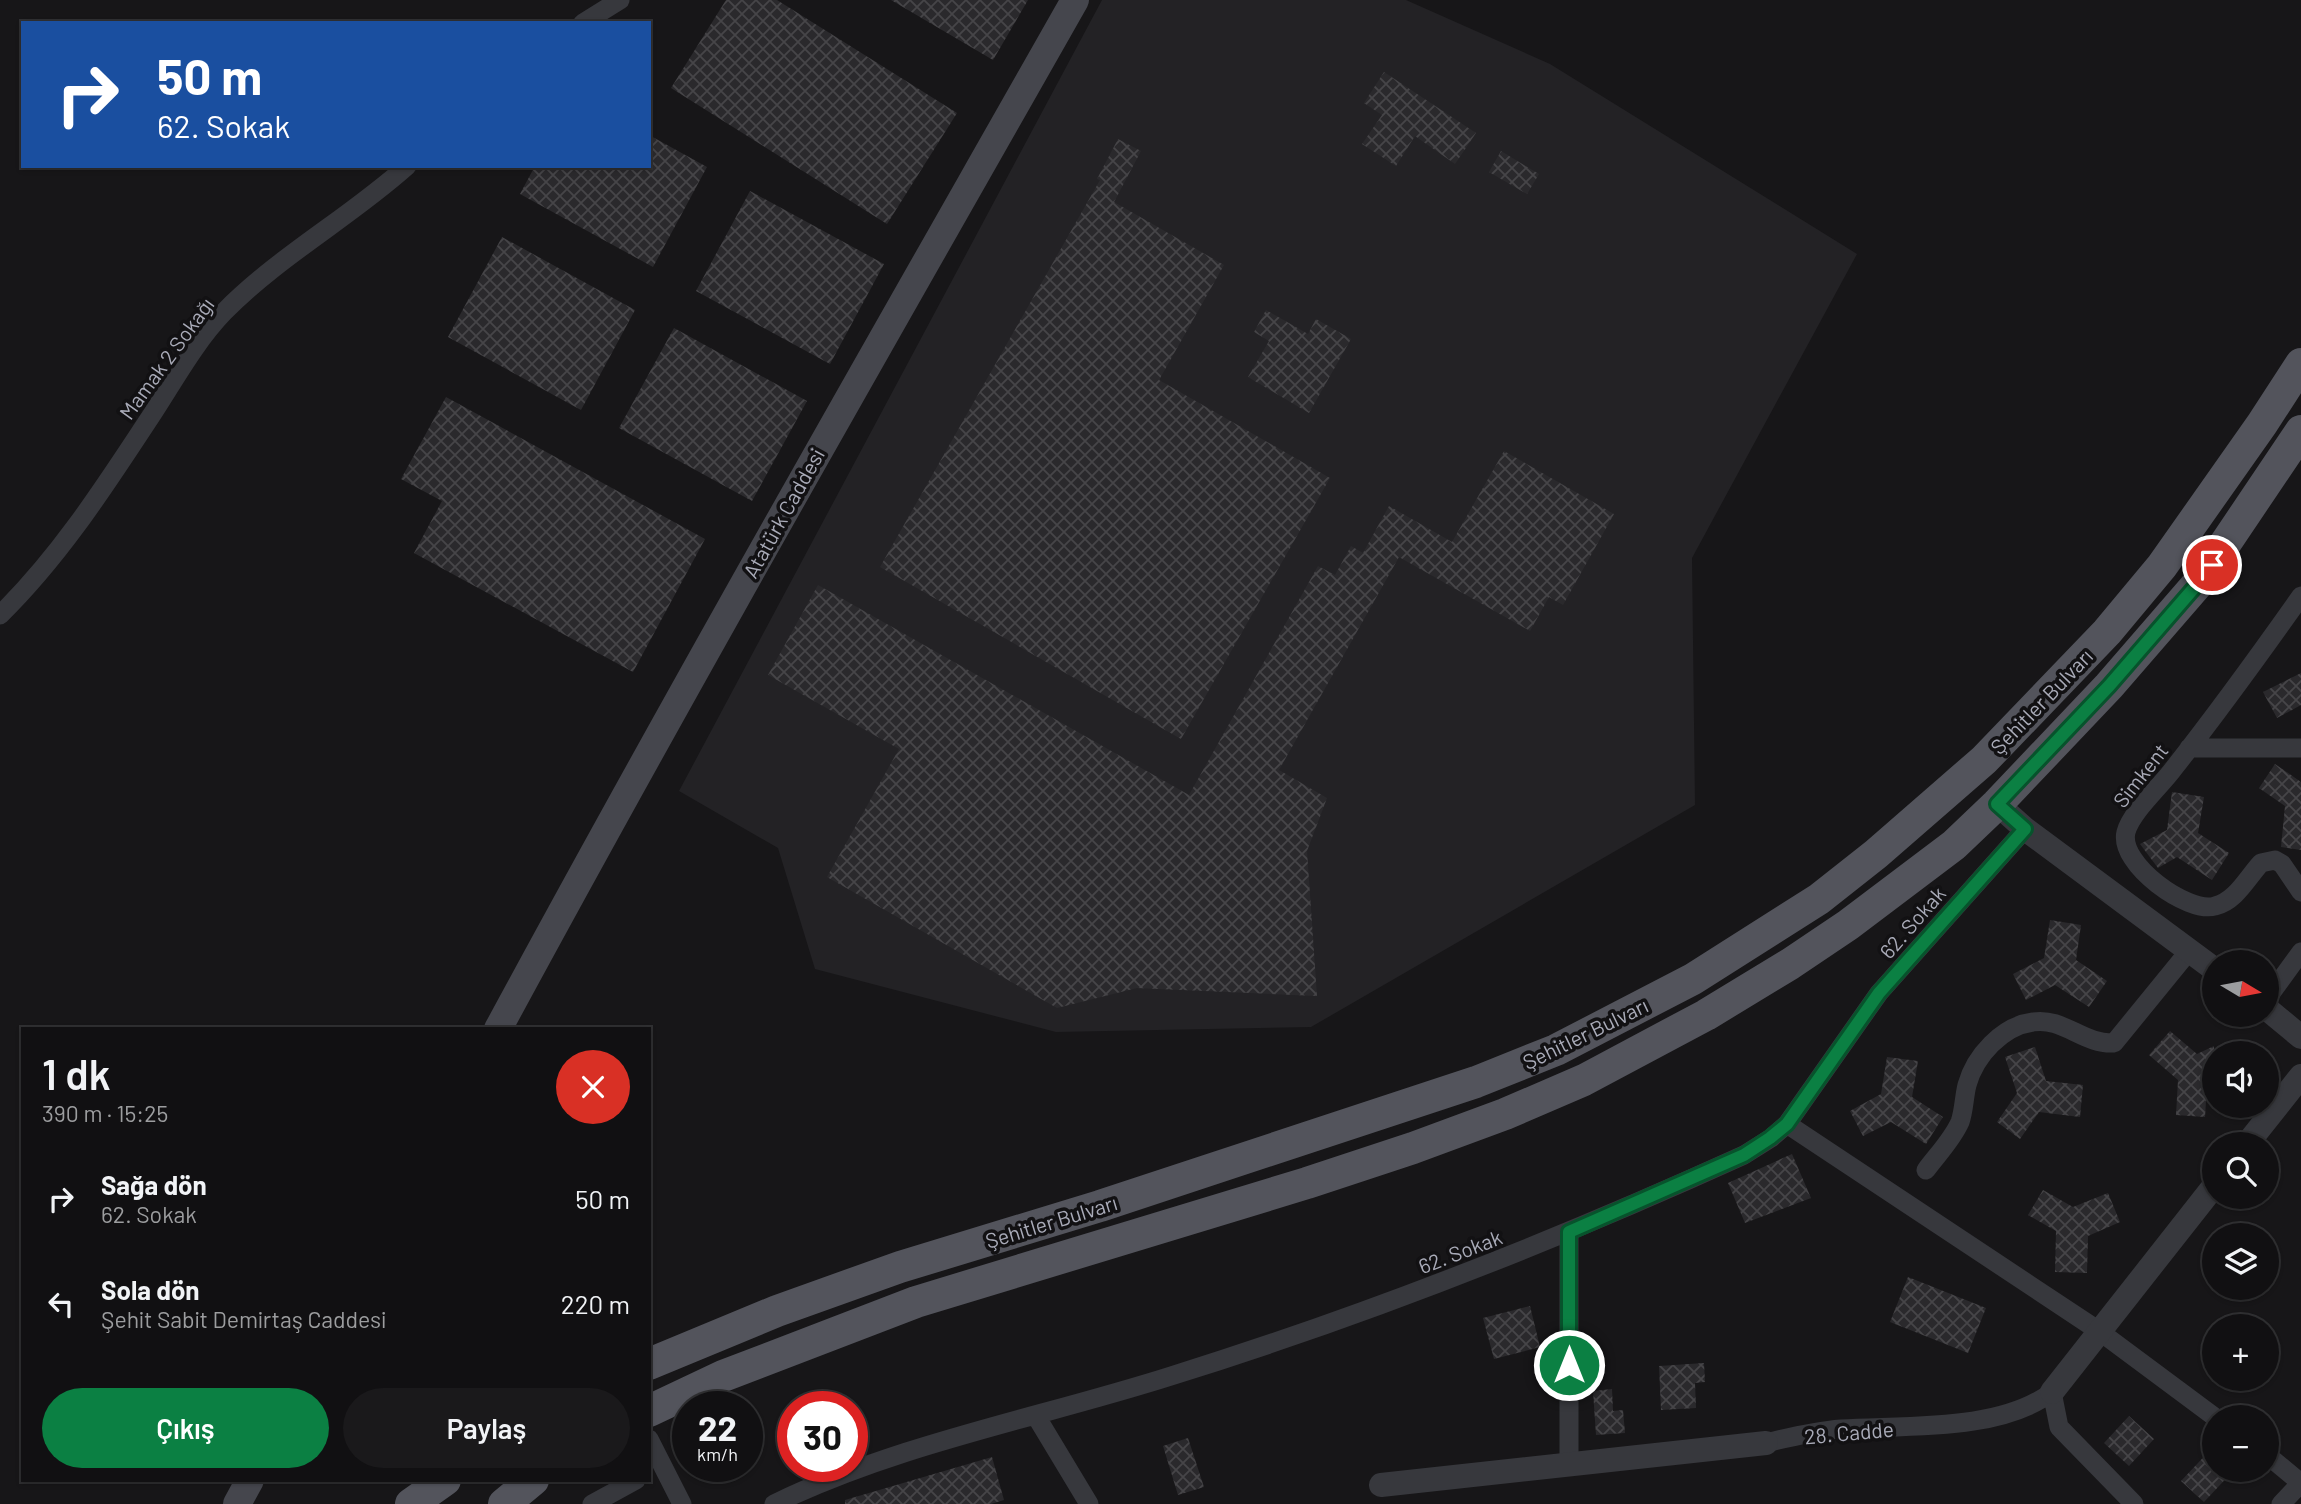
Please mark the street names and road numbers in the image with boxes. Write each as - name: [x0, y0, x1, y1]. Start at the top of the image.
- street label: Mamak 2 Sokağı: [113, 292, 219, 424]
- street label: Atatürk Caddesi: [737, 444, 829, 582]
- street label: Şehitler Bulvarı: [1985, 643, 2097, 759]
- street label: Simkent: [2107, 738, 2173, 812]
- street label: 62. Sokak: [1874, 881, 1950, 963]
- street label: Şehitler Bulvarı: [1518, 992, 1652, 1074]
- street label: Şehitler Bulvarı: [982, 1189, 1120, 1253]
- street label: 62. Sokak: [1415, 1224, 1505, 1278]
- street label: 28. Cadde: [1803, 1416, 1895, 1448]

